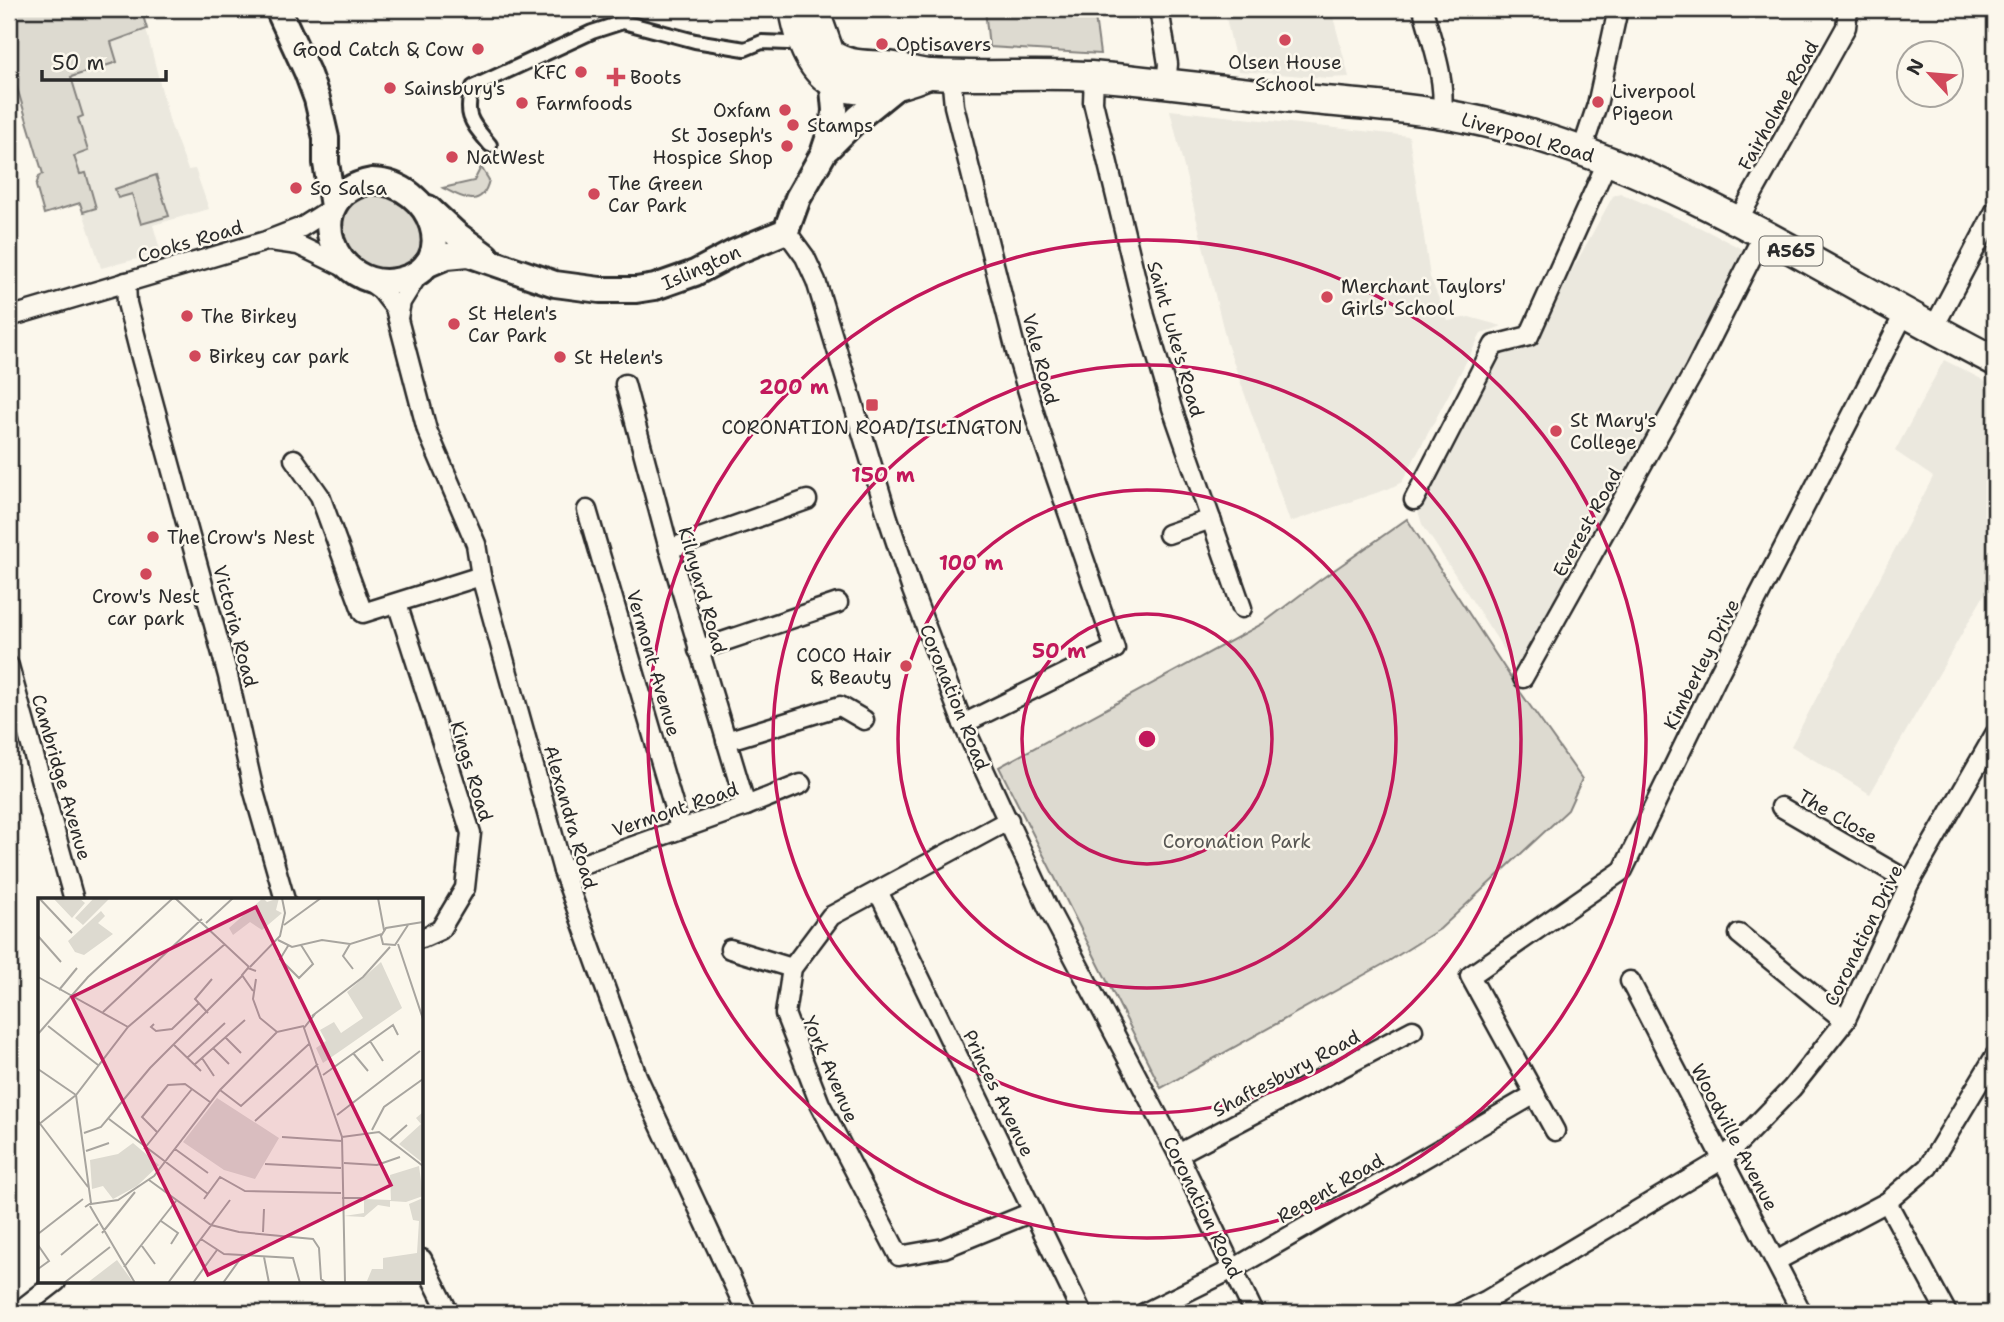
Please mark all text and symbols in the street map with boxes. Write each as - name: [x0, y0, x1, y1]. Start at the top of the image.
- place label: Optisavers: [896, 32, 991, 57]
- marker: Olsen House School: [1277, 32, 1293, 48]
- marker: Optisavers: [874, 36, 890, 52]
- street label: Fairholme Road: [1732, 36, 1824, 175]
- place label: Good Catch & Cow: [292, 37, 464, 62]
- scale bar: [42, 38, 166, 82]
- north arrow: [1896, 38, 1966, 108]
- marker: Good Catch & Cow: [470, 41, 486, 57]
- text: 50 m: [52, 49, 105, 77]
- place label: Olsen House School: [1228, 50, 1342, 97]
- text: N: [1901, 55, 1930, 79]
- place label: KFC: [533, 60, 567, 85]
- marker: KFC: [573, 64, 589, 80]
- place label: Boots: [630, 65, 682, 90]
- marker: Boots: [608, 69, 624, 85]
- place label: Sainsbury's: [404, 76, 506, 101]
- place label: Liverpool Pigeon: [1612, 79, 1696, 126]
- marker: Sainsbury's: [382, 80, 398, 96]
- place label: Farmfoods: [536, 91, 633, 116]
- marker: Liverpool Pigeon: [1590, 94, 1606, 110]
- marker: Farmfoods: [514, 95, 530, 111]
- place label: Oxfam: [713, 98, 771, 123]
- marker: Oxfam: [777, 102, 793, 118]
- street label: Liverpool Road: [1458, 107, 1597, 168]
- place label: Stamps: [807, 113, 873, 138]
- marker: Stamps: [785, 117, 801, 133]
- place label: St Joseph's Hospice Shop: [653, 123, 773, 170]
- marker: St Joseph's Hospice Shop: [779, 138, 795, 154]
- place label: NatWest: [466, 145, 545, 170]
- marker: NatWest: [444, 149, 460, 165]
- place label: The Green Car Park: [608, 171, 703, 218]
- place label: So Salsa: [310, 176, 387, 201]
- marker: So Salsa: [288, 180, 304, 196]
- marker: The Green Car Park: [586, 186, 602, 202]
- street label: Cooks Road: [135, 215, 246, 268]
- road number: A565: [1760, 236, 1823, 265]
- street label: Islington: [658, 239, 745, 296]
- street label: Saint Luke's Road: [1141, 258, 1210, 420]
- place label: Merchant Taylors' Girls' School: [1341, 274, 1506, 321]
- marker: Merchant Taylors' Girls' School: [1319, 289, 1335, 305]
- place label: St Helen's Car Park: [468, 301, 557, 348]
- place label: The Birkey: [201, 304, 297, 329]
- marker: The Birkey: [179, 308, 195, 324]
- street label: Vale Road: [1016, 311, 1065, 407]
- marker: St Helen's Car Park: [446, 316, 462, 332]
- place label: Birkey car park: [209, 344, 350, 369]
- place label: St Helen's: [574, 345, 663, 370]
- marker: Birkey car park: [187, 348, 203, 364]
- marker: St Helen's: [552, 349, 568, 365]
- text: 200 m: [759, 373, 829, 401]
- marker: CORONATION ROAD/ISLINGTON: [864, 397, 880, 413]
- place label: St Mary's College: [1570, 408, 1657, 455]
- place label: CORONATION ROAD/ISLINGTON: [722, 415, 1022, 440]
- marker: St Mary's College: [1548, 423, 1564, 439]
- text: 150 m: [851, 461, 915, 489]
- street label: Everest Road: [1547, 463, 1628, 581]
- street label: Kilnyard Road: [672, 524, 733, 657]
- place label: The Crow's Nest: [167, 525, 315, 550]
- marker: The Crow's Nest: [145, 529, 161, 545]
- text: 100 m: [939, 549, 1003, 577]
- street label: Victoria Road: [207, 562, 264, 690]
- marker: Crow's Nest car park: [138, 566, 154, 582]
- place label: Crow's Nest car park: [92, 584, 200, 631]
- street label: Vermont Avenue: [621, 587, 686, 739]
- street label: Kimberley Drive: [1658, 595, 1745, 734]
- street label: Coronation Road: [914, 620, 995, 774]
- text: 50 m: [1032, 637, 1086, 665]
- place label: COCO Hair & Beauty: [796, 643, 892, 690]
- marker: COCO Hair & Beauty: [898, 658, 914, 674]
- street label: Cambridge Avenue: [26, 691, 97, 863]
- street label: Kings Road: [444, 718, 499, 824]
- centre of rings: [1135, 727, 1159, 751]
- street label: Alexandra Road: [538, 742, 603, 892]
- street label: Vermont Road: [609, 776, 742, 843]
- street label: The Close: [1793, 784, 1882, 849]
- park label: Coronation Park: [1163, 829, 1311, 854]
- street label: Coronation Drive: [1818, 860, 1909, 1010]
- inset map: [38, 898, 424, 1284]
- street label: York Avenue: [797, 1012, 864, 1126]
- street label: Shaftesbury Road: [1208, 1024, 1364, 1123]
- street label: Princes Avenue: [957, 1026, 1040, 1161]
- street label: Woodville Avenue: [1685, 1059, 1784, 1215]
- street label: Coronation Road: [1157, 1132, 1248, 1283]
- street label: Regent Road: [1272, 1148, 1388, 1229]

